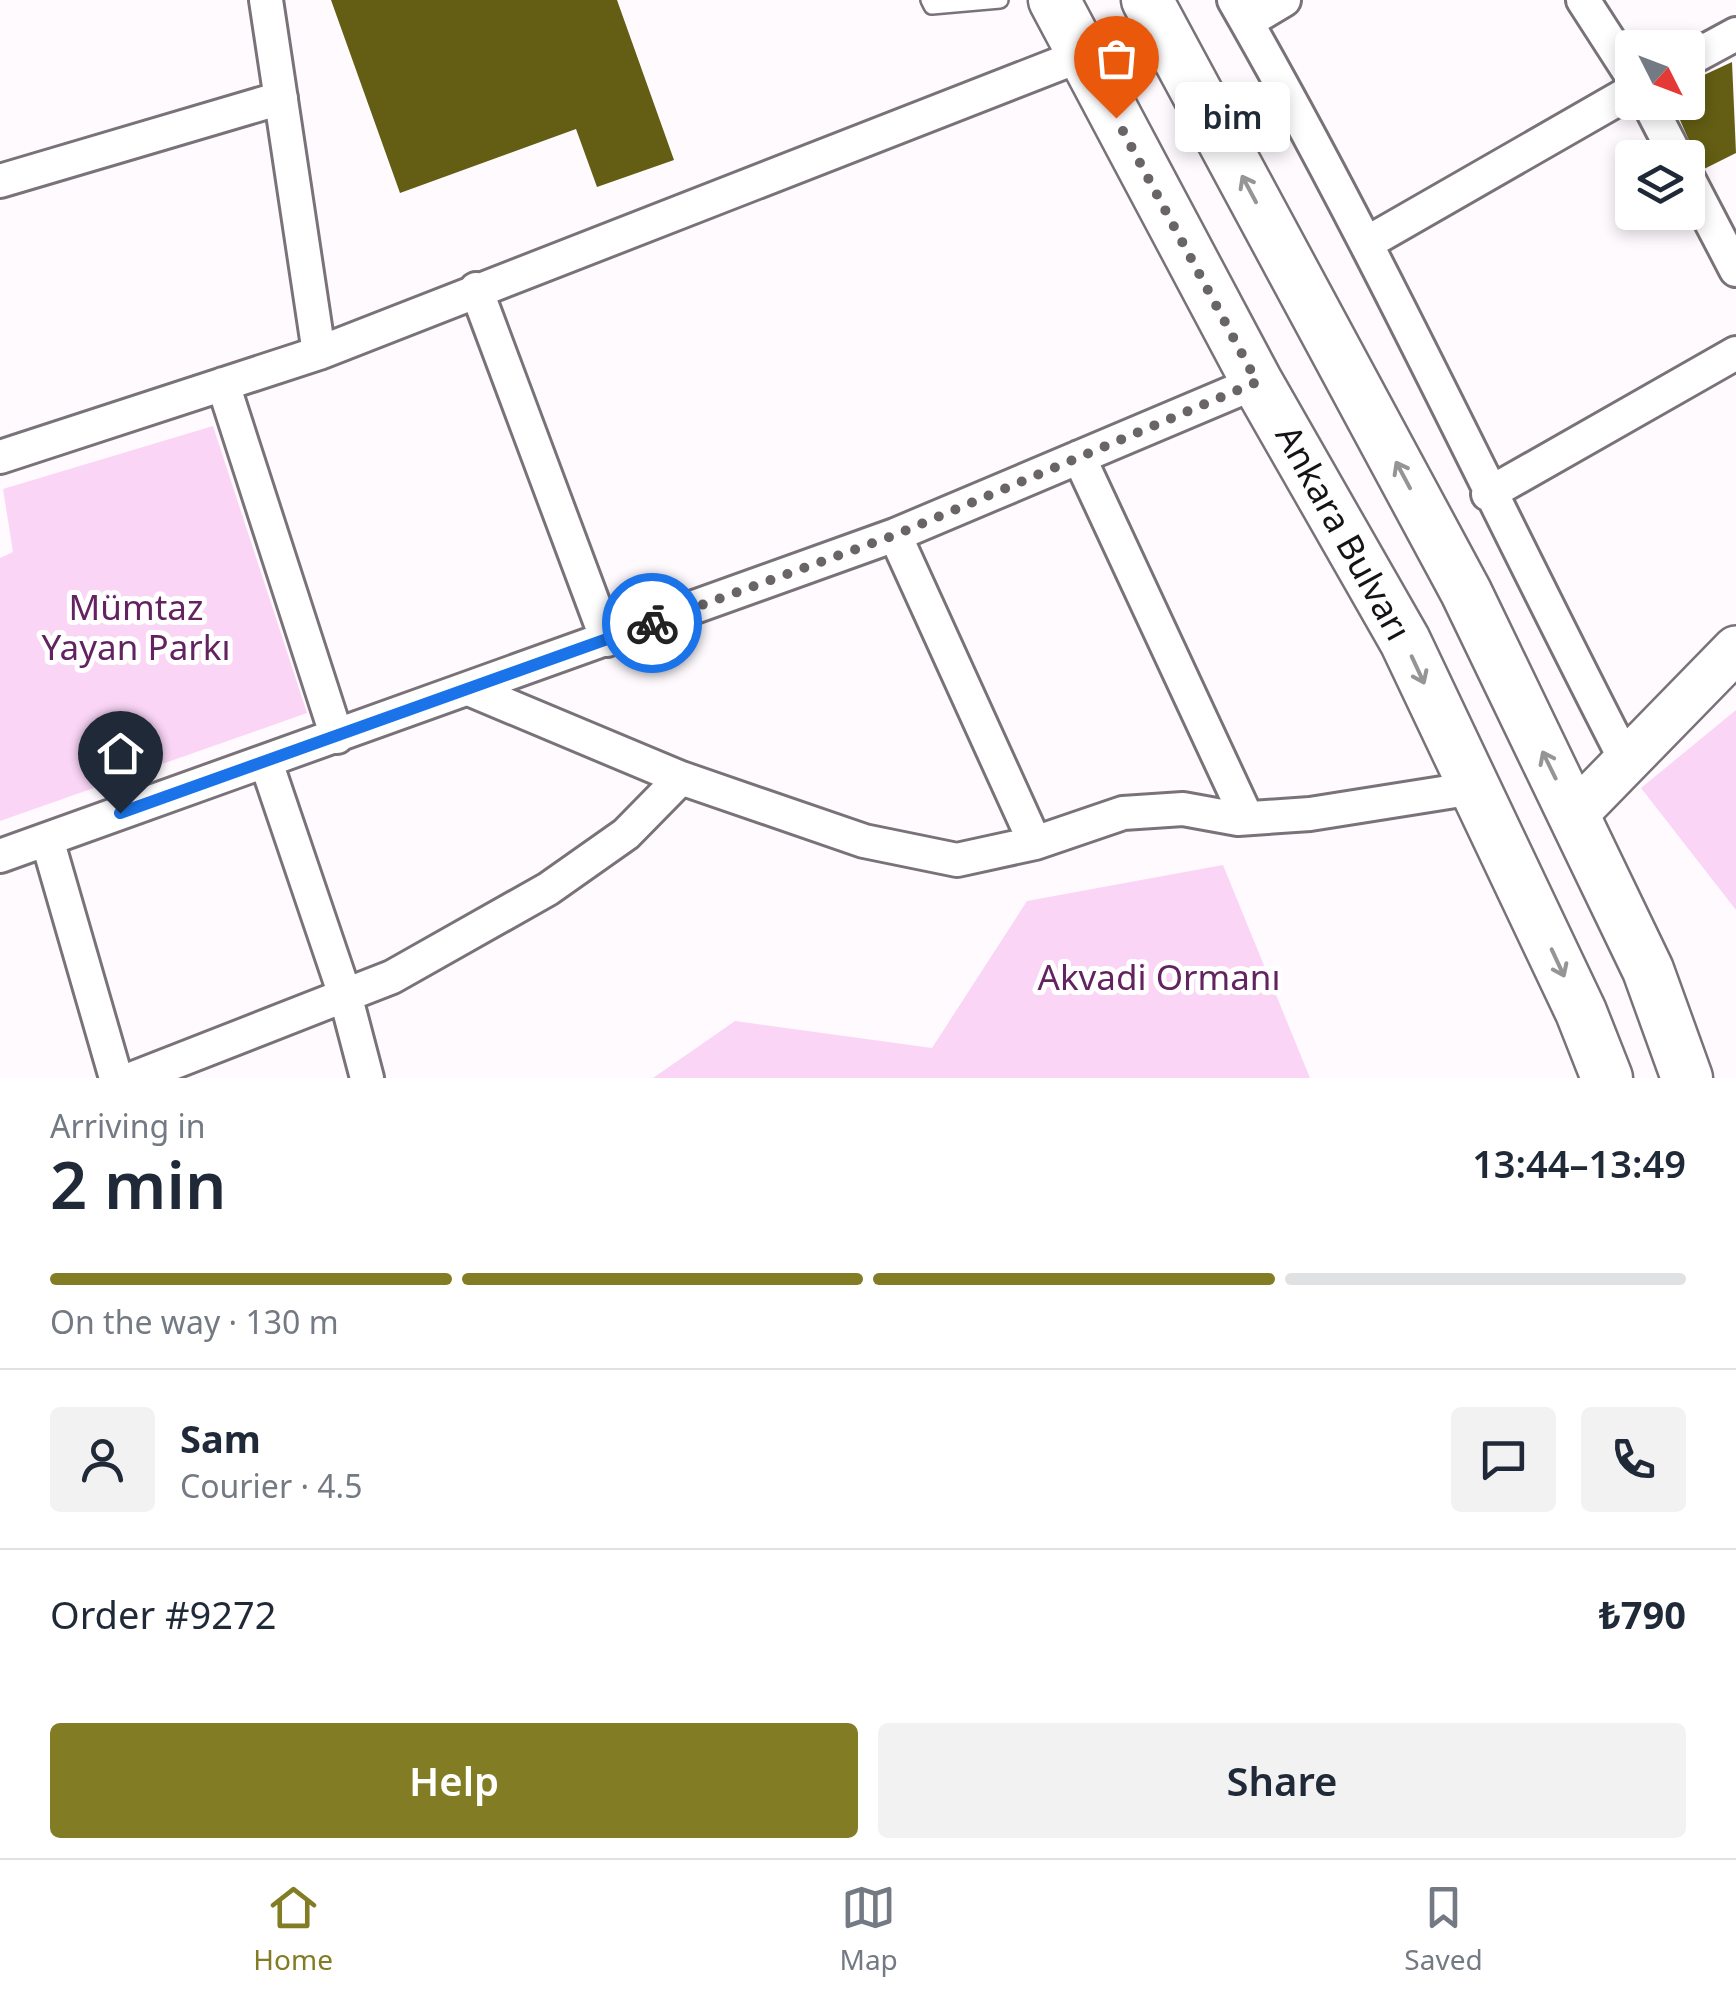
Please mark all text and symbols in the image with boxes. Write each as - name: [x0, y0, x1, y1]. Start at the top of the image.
- pin: [1074, 16, 1159, 119]
- north arrow: [1615, 30, 1705, 120]
- map controls: [1615, 30, 1705, 230]
- icon: bag: [1089, 31, 1144, 86]
- callout: bim: [1176, 83, 1291, 153]
- text: bim: [1203, 95, 1262, 138]
- button: layers: [1615, 140, 1705, 230]
- one-way arrow: [1239, 174, 1258, 204]
- street label: Ankara Bulvarı: [1266, 416, 1423, 648]
- one-way arrow: [1393, 460, 1412, 490]
- courier: [602, 573, 702, 673]
- park label: Mümtaz Yayan Parkı: [42, 583, 230, 670]
- icon: bike: [625, 596, 680, 651]
- one-way arrow: [1410, 654, 1429, 684]
- pin: [78, 711, 163, 814]
- icon: home: [93, 726, 148, 781]
- one-way arrow: [1539, 751, 1558, 781]
- one-way arrow: [1549, 948, 1568, 978]
- park label: Akvadi Ormanı: [1038, 953, 1280, 1000]
- text: Arriving in: [50, 1104, 205, 1147]
- text: 13:44–13:49: [1472, 1137, 1686, 1189]
- text: 2 min: [50, 1140, 226, 1228]
- text: On the way · 130 m: [50, 1300, 339, 1343]
- button: person: [50, 1407, 155, 1512]
- button: chat: [1451, 1407, 1556, 1512]
- button: phone: [1581, 1407, 1686, 1512]
- text: Sam: [180, 1412, 261, 1464]
- text: Courier · 4.5: [180, 1464, 363, 1507]
- text: Order #9272: [50, 1588, 276, 1640]
- text: ₺790: [1599, 1588, 1686, 1640]
- button: Help: [50, 1723, 858, 1838]
- button: Share: [878, 1723, 1686, 1838]
- tab: Home: [253, 1880, 333, 1978]
- tab: Map: [839, 1880, 898, 1978]
- tab: Saved: [1404, 1880, 1483, 1978]

